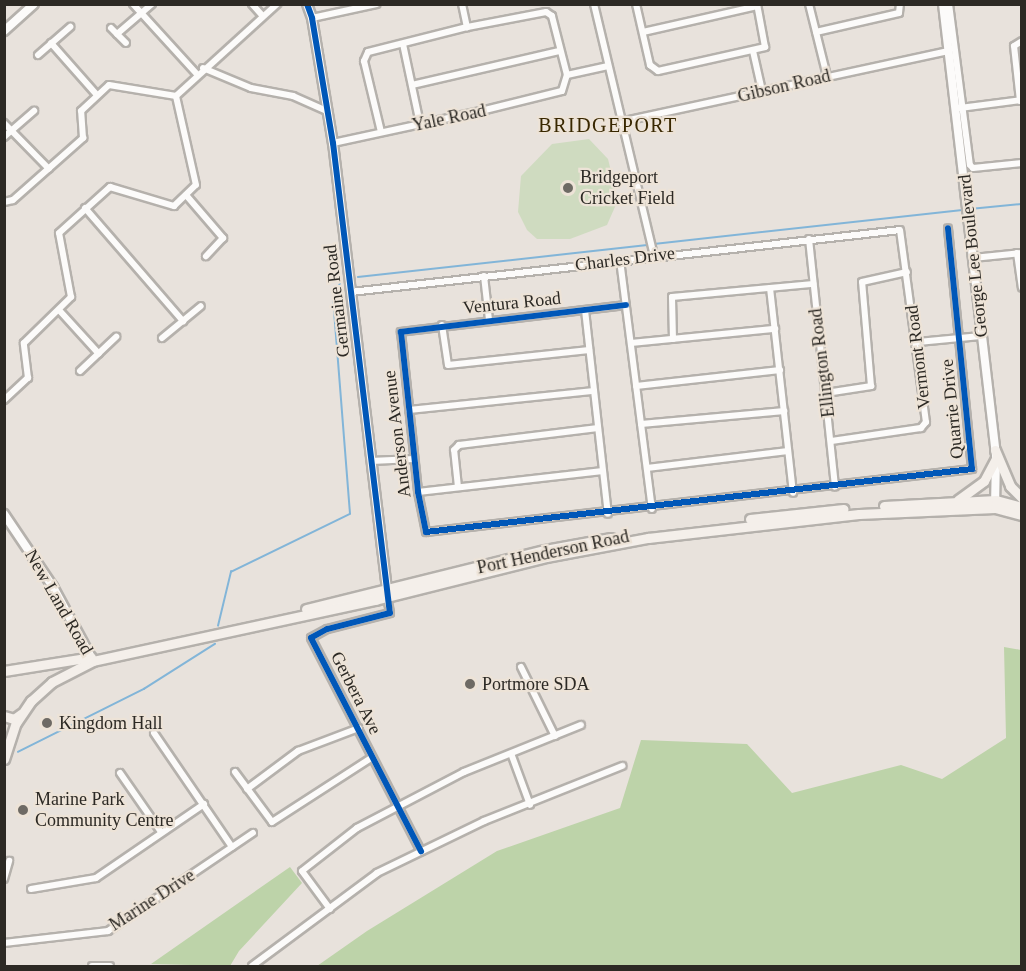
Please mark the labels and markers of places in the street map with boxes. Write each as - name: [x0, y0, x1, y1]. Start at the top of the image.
- place label: Bridgeport Cricket Field: [580, 167, 674, 210]
- marker: Bridgeport Cricket Field: [561, 181, 575, 195]
- place label: Portmore SDA: [482, 673, 589, 695]
- marker: Portmore SDA: [463, 677, 477, 691]
- place label: Kingdom Hall: [59, 712, 162, 734]
- marker: Kingdom Hall: [40, 716, 54, 730]
- place label: Marine Park Community Centre: [35, 789, 173, 832]
- marker: Marine Park Community Centre: [16, 803, 30, 817]

